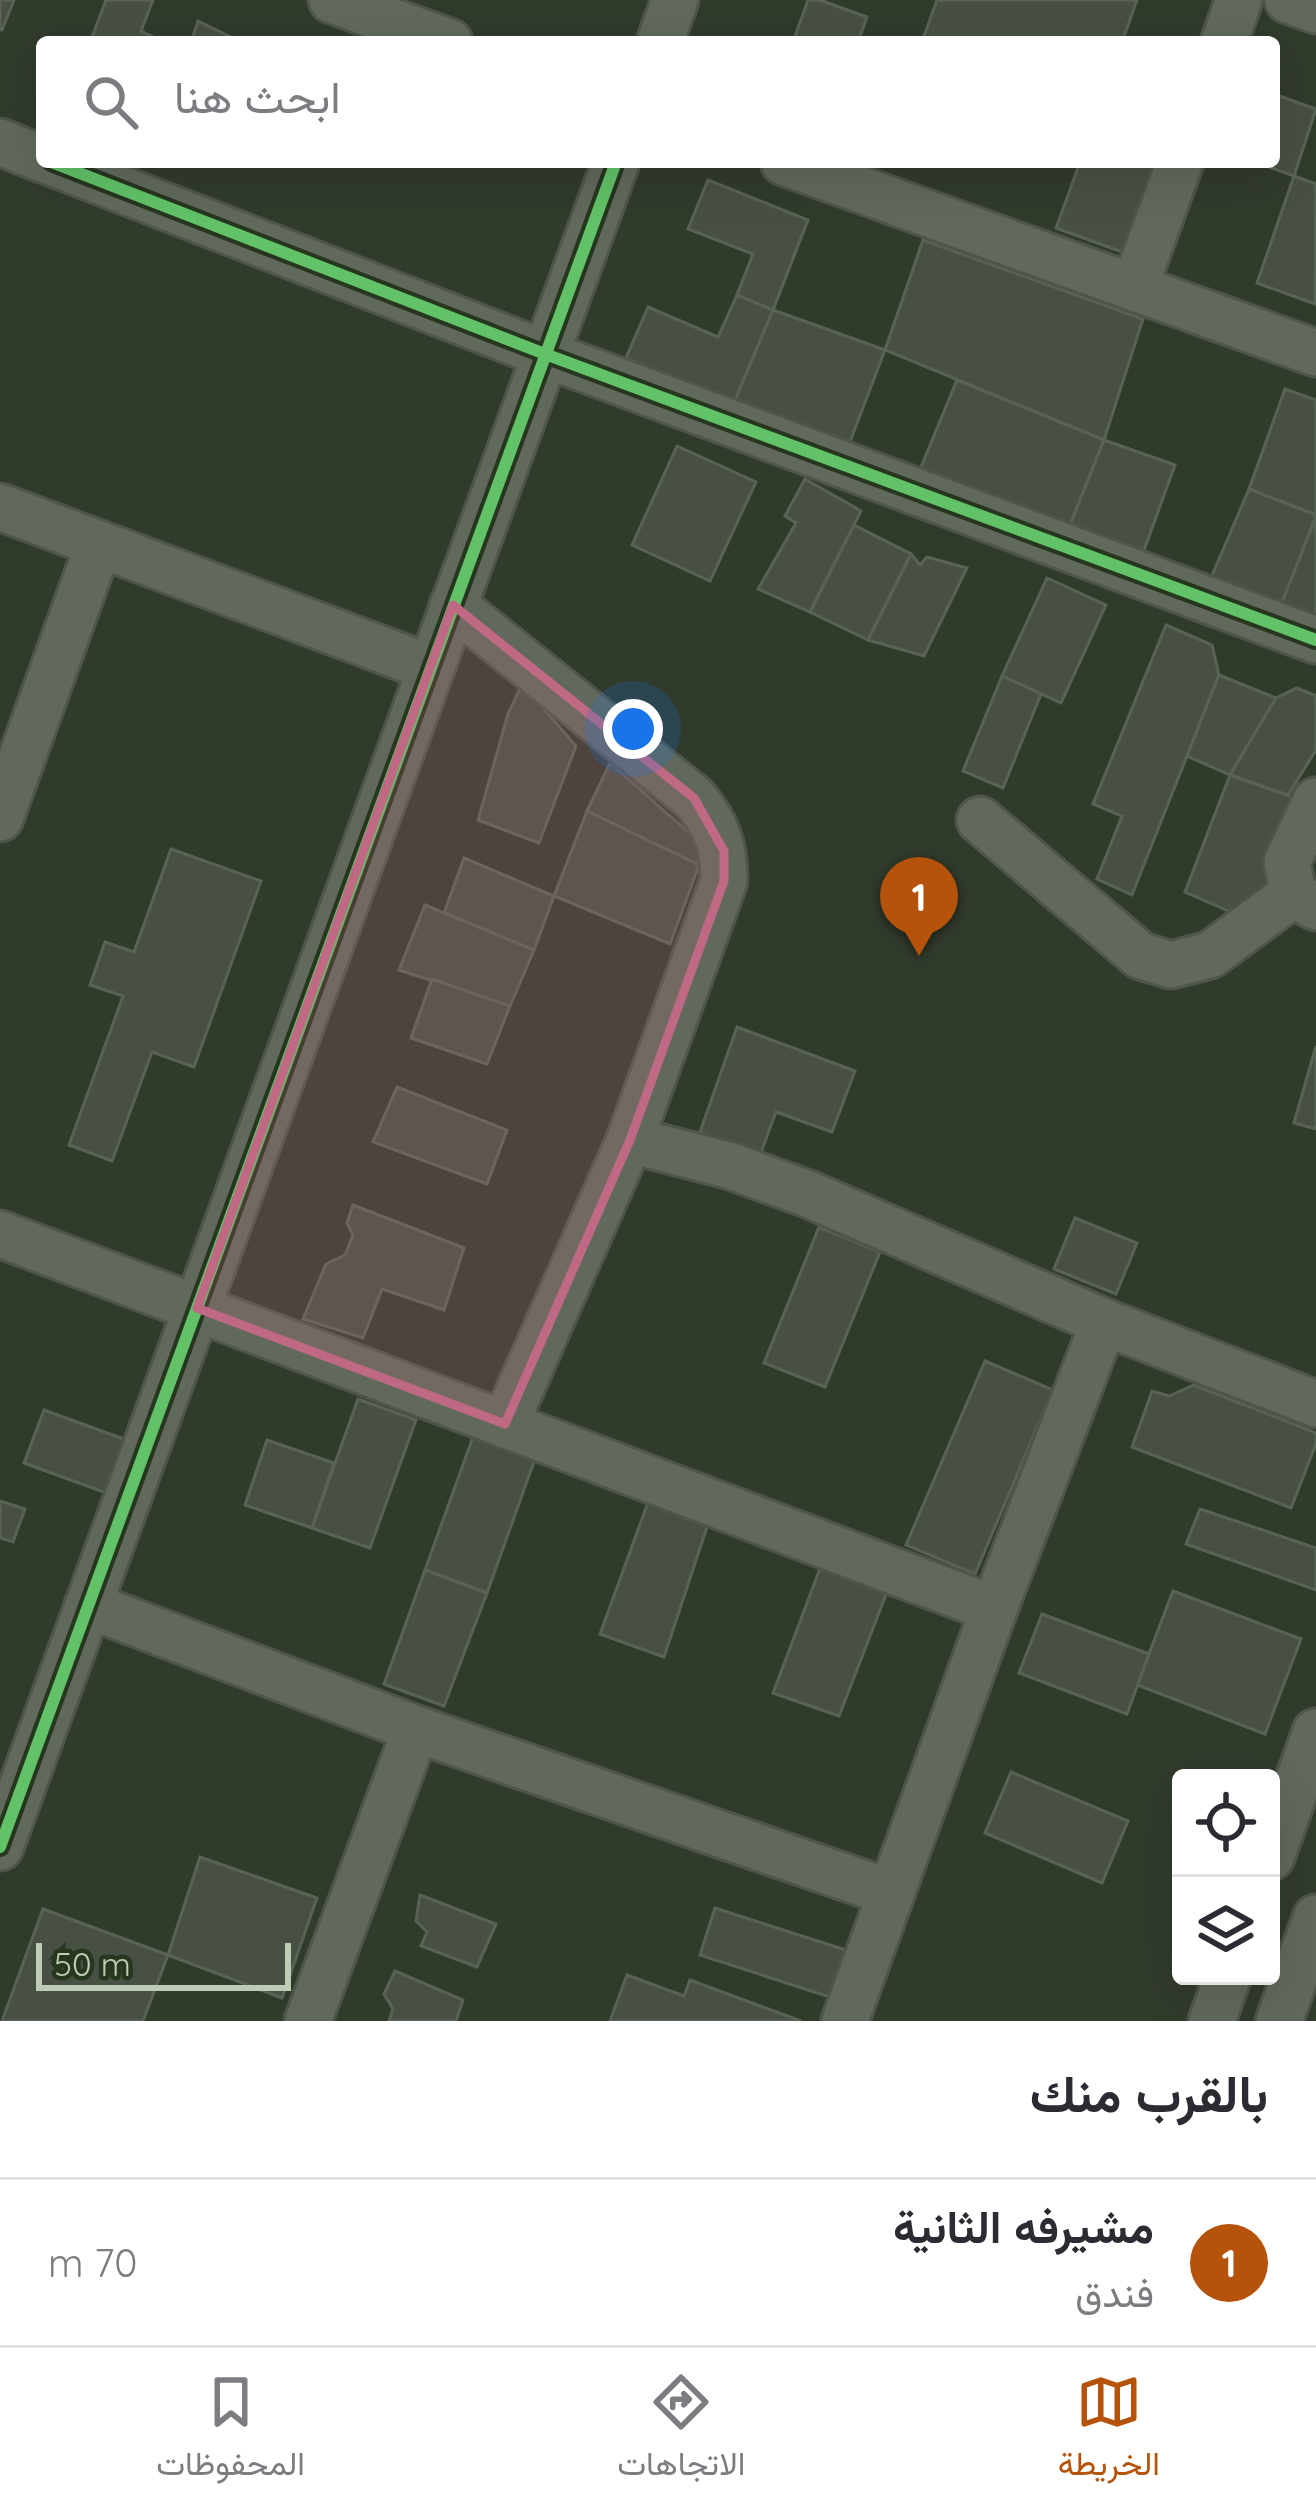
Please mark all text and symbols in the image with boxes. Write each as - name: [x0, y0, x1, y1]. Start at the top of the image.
- search box: [36, 36, 1280, 168]
- text: ابحث هنا: [174, 68, 341, 124]
- icon: search: [78, 69, 144, 135]
- your location: [603, 699, 663, 759]
- pin: 1: [880, 857, 958, 956]
- map controls: [1172, 1769, 1280, 1985]
- button: locate: [1172, 1769, 1280, 1877]
- button: layers: [1172, 1877, 1280, 1985]
- scale bar: [36, 1937, 291, 1990]
- text: 50 m: [54, 1943, 131, 1984]
- text: بالقرب منك: [1030, 2061, 1268, 2125]
- text: مشيرفه الثانية: [893, 2198, 1154, 2254]
- text: 70 m: [48, 2238, 137, 2287]
- text: 1: [1221, 2238, 1237, 2287]
- text: فندق: [1075, 2268, 1154, 2317]
- tab: المحفوظات: [156, 2369, 305, 2493]
- tab: الاتجاهات: [617, 2369, 745, 2493]
- tab: الخريطة: [1058, 2369, 1160, 2493]

